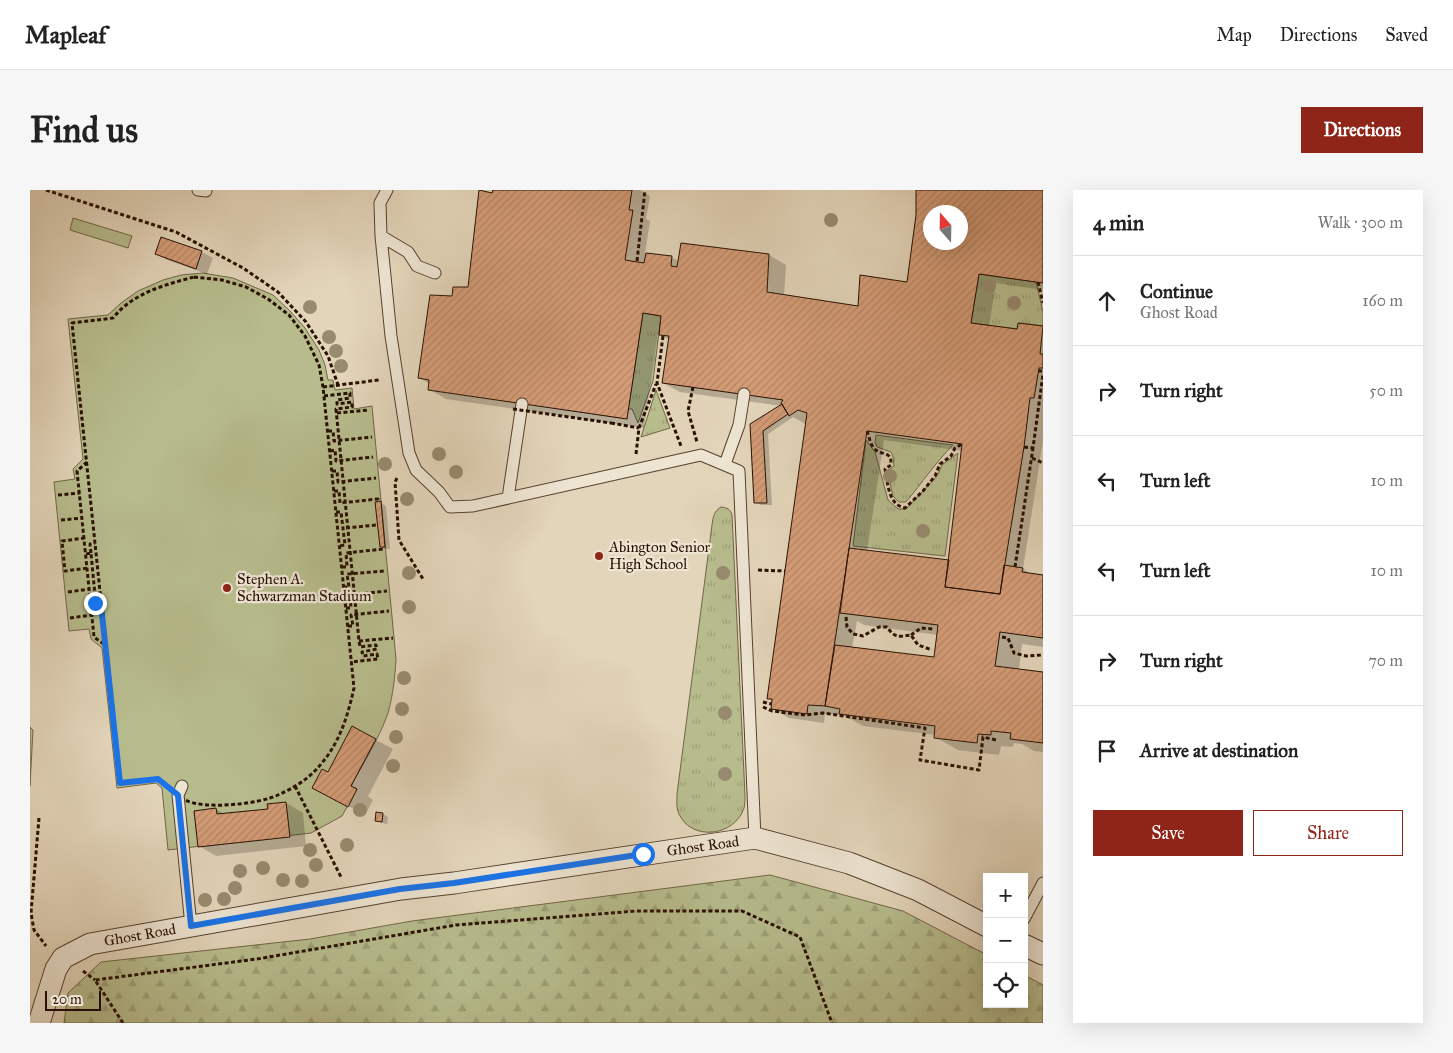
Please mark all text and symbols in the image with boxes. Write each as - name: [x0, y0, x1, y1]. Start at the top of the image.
- text: Mapleaf: [25, 20, 106, 50]
- text: Map: [1216, 24, 1252, 46]
- text: Directions: [1280, 24, 1357, 46]
- text: Saved: [1385, 24, 1428, 46]
- button: Directions: [1301, 107, 1423, 153]
- text: Find us: [30, 109, 138, 152]
- north arrow: [923, 205, 968, 250]
- text: 4 min: [1093, 210, 1144, 236]
- text: Walk · 300 m: [1318, 213, 1403, 232]
- text: Continue: [1140, 280, 1213, 303]
- icon: ahead: [1093, 287, 1121, 315]
- text: 160 m: [1362, 291, 1403, 310]
- text: Ghost Road: [1140, 303, 1218, 322]
- icon: right: [1093, 377, 1121, 405]
- text: Turn right: [1140, 379, 1223, 402]
- text: 50 m: [1369, 381, 1403, 400]
- icon: left: [1093, 467, 1121, 495]
- text: Turn left: [1140, 469, 1210, 492]
- text: 10 m: [1371, 471, 1403, 490]
- place label: Abington Senior High School: [608, 538, 711, 573]
- marker: Abington Senior High School: [593, 550, 605, 562]
- icon: left: [1093, 557, 1121, 585]
- text: Turn left: [1140, 559, 1210, 582]
- text: 10 m: [1371, 561, 1403, 580]
- place label: Stephen A. Schwarzman Stadium: [237, 570, 372, 605]
- marker: Stephen A. Schwarzman Stadium: [221, 582, 233, 594]
- route end: [84, 592, 107, 615]
- icon: right: [1093, 647, 1121, 675]
- text: Turn right: [1140, 649, 1223, 672]
- text: 70 m: [1368, 651, 1403, 670]
- icon: arrive: [1093, 737, 1121, 765]
- text: Arrive at destination: [1140, 739, 1298, 762]
- button: Save: [1093, 810, 1243, 856]
- button: Share: [1253, 810, 1403, 856]
- street label: Ghost Road: [666, 832, 741, 860]
- route start: [632, 843, 655, 866]
- map controls: [983, 873, 1028, 1008]
- button: +: [983, 873, 1028, 918]
- button: −: [983, 918, 1028, 963]
- street label: Ghost Road: [103, 920, 178, 950]
- button: locate: [983, 963, 1028, 1008]
- scale bar: [45, 988, 101, 1011]
- text: 20 m: [52, 991, 82, 1008]

